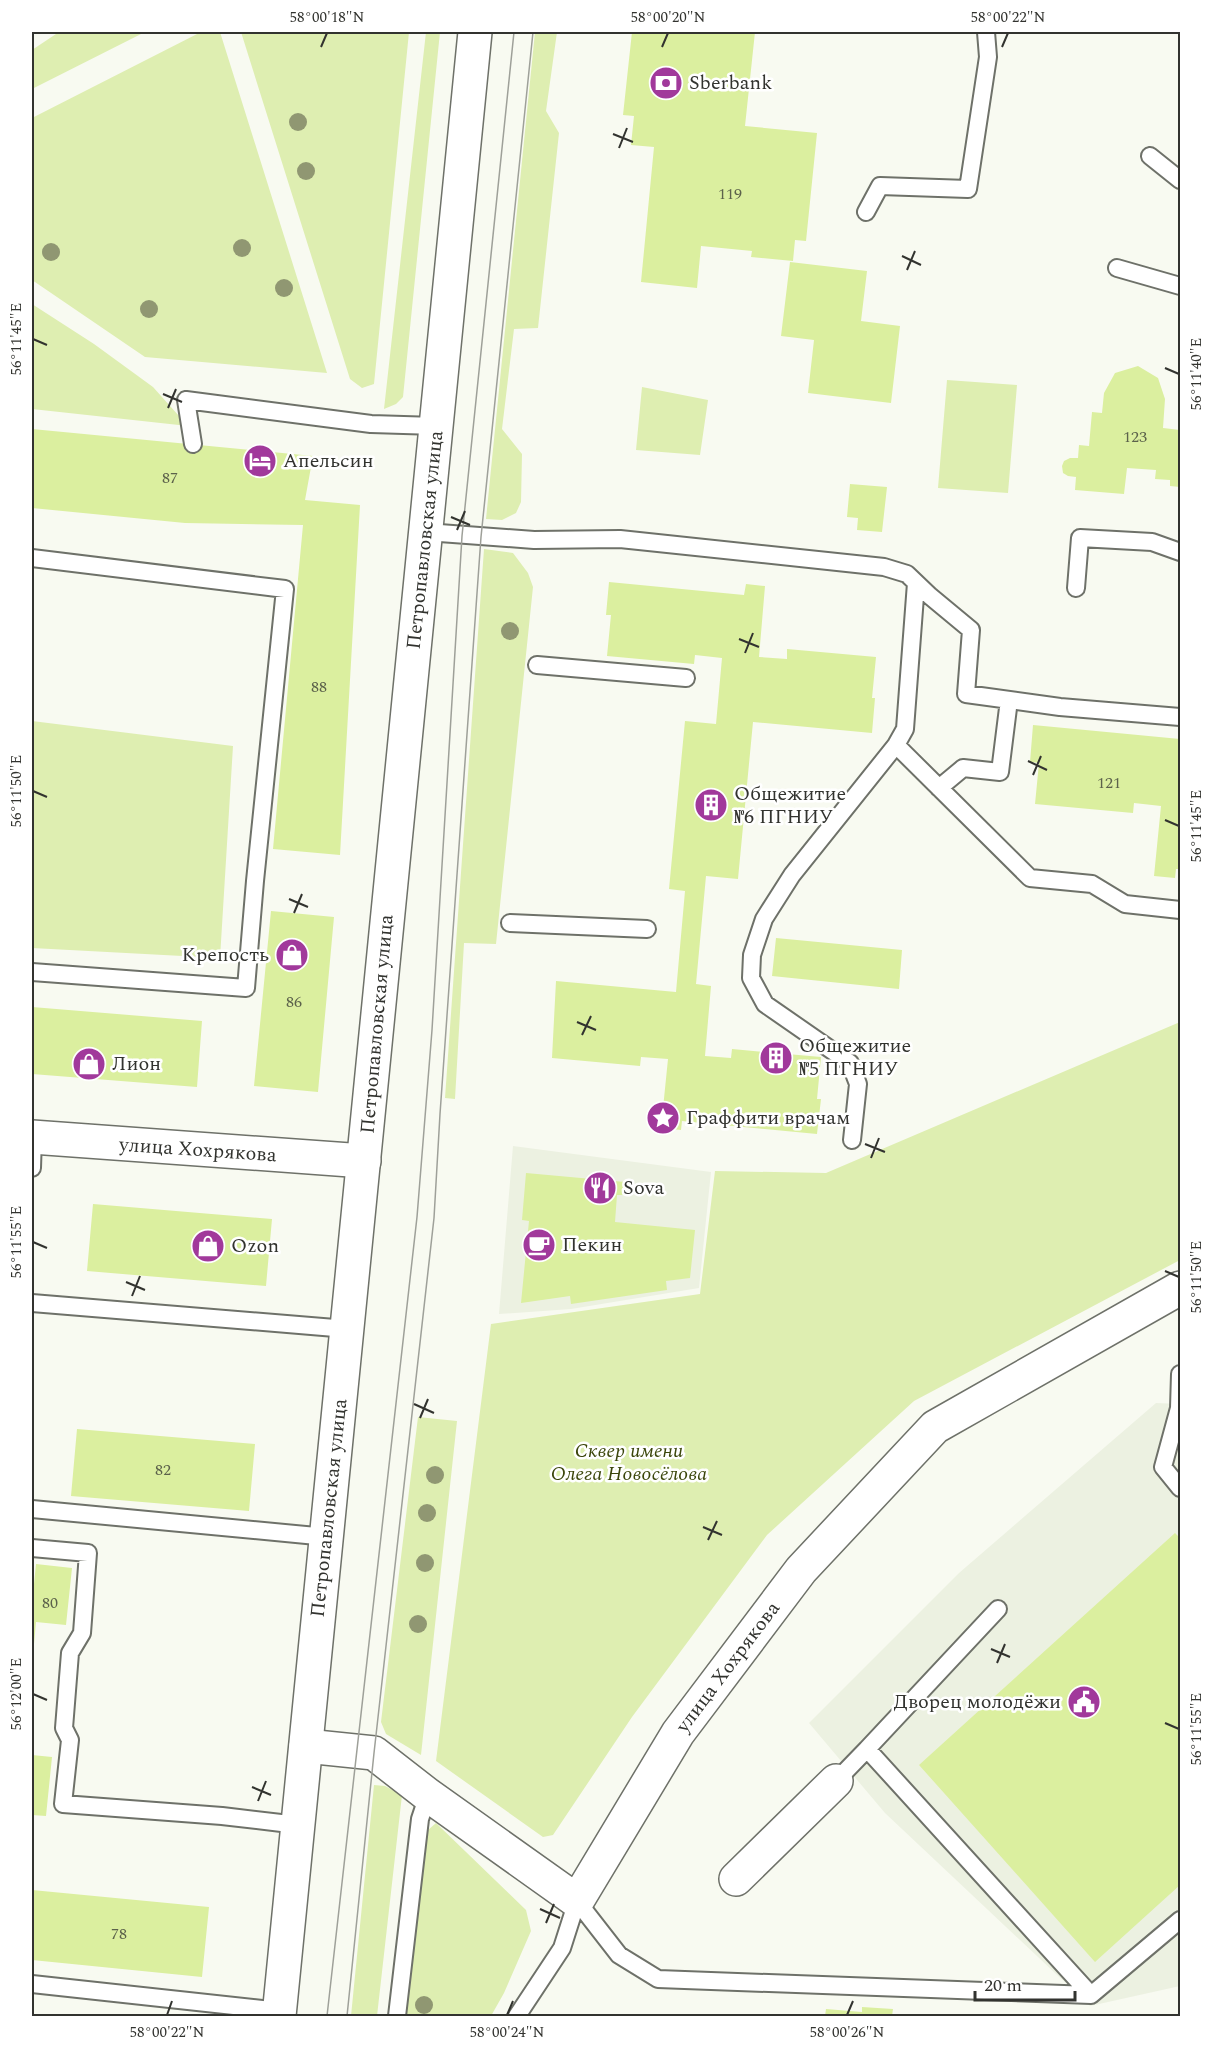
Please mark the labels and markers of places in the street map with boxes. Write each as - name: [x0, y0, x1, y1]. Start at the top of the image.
- bank icon: Sberbank: [648, 65, 684, 101]
- place label: Sberbank: [689, 68, 772, 98]
- hotel icon: Апельсин: [242, 443, 278, 479]
- place label: Апельсин: [283, 446, 374, 476]
- place label: Общежитие №6 ПГНИУ: [734, 779, 846, 832]
- building icon: Общежитие №6 ПГНИУ: [693, 787, 729, 823]
- shop icon: Крепость: [274, 937, 310, 973]
- place label: Крепость: [182, 940, 269, 970]
- place label: Общежитие №5 ПГНИУ: [799, 1031, 911, 1084]
- building icon: Общежитие №5 ПГНИУ: [758, 1040, 794, 1076]
- shop icon: Лион: [71, 1046, 107, 1082]
- place label: Лион: [112, 1049, 161, 1079]
- place icon: Граффити врачам: [645, 1100, 681, 1136]
- place label: Граффити врачам: [686, 1103, 850, 1133]
- restaurant icon: Sova: [582, 1170, 618, 1206]
- place label: Sova: [623, 1173, 664, 1203]
- cafe icon: Пекин: [521, 1227, 557, 1263]
- shop icon: Ozon: [190, 1228, 226, 1264]
- place label: Пекин: [562, 1230, 622, 1260]
- place label: Ozon: [231, 1231, 279, 1261]
- public building icon: Дворец молодёжи: [1066, 1684, 1102, 1720]
- place label: Дворец молодёжи: [894, 1687, 1061, 1717]

